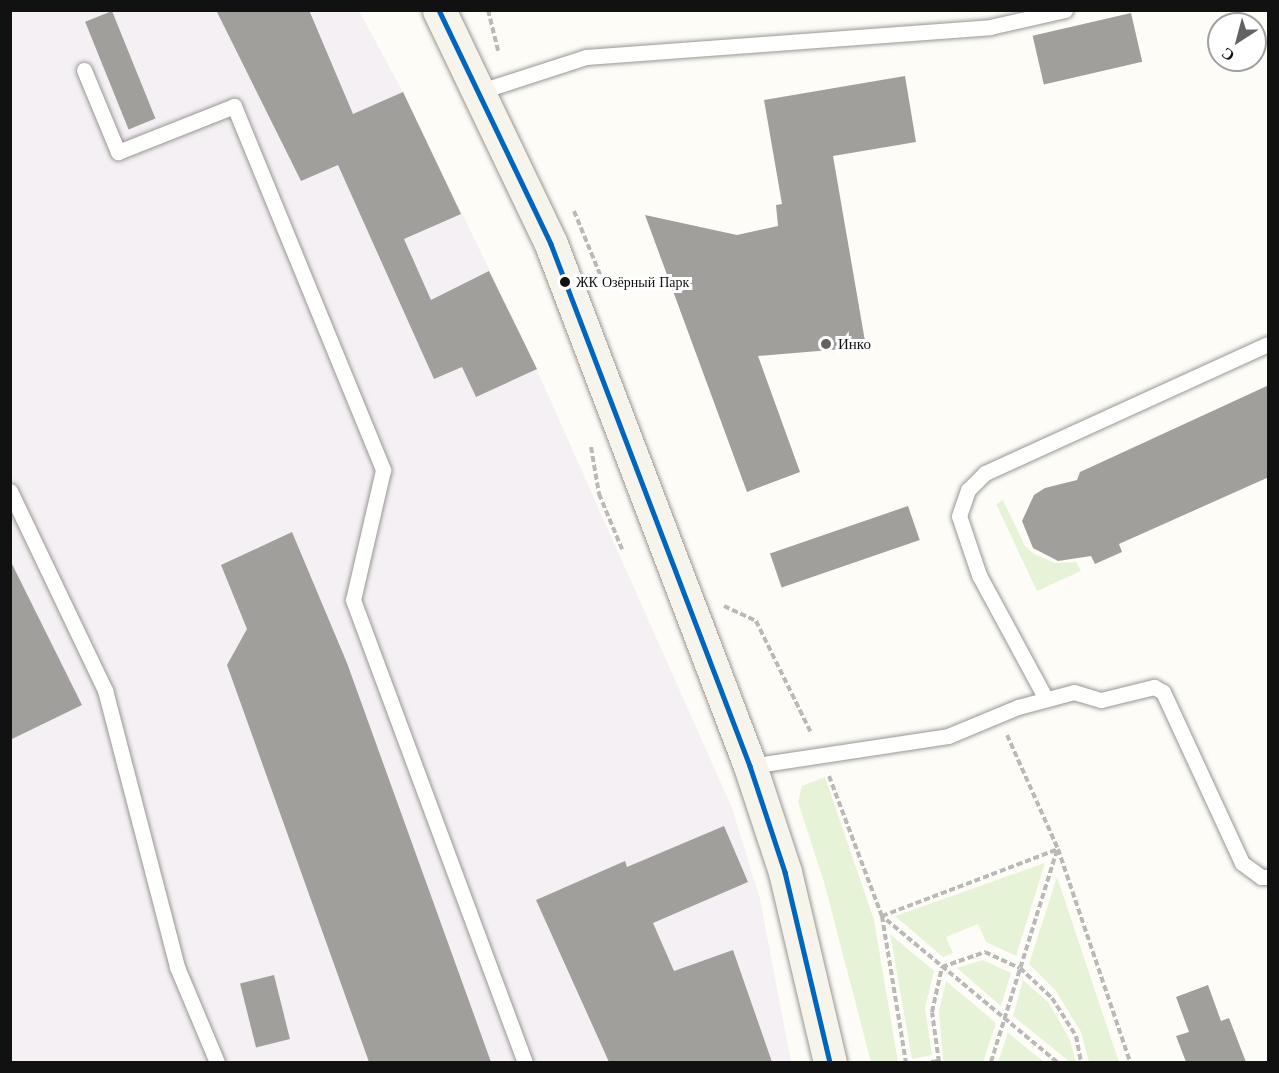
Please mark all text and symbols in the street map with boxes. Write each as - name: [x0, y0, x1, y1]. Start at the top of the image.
- north arrow: [1207, 12, 1267, 72]
- text: С: [1217, 43, 1238, 66]
- place label: ЖК Озёрный Парк: [576, 274, 689, 290]
- marker: ЖК Озёрный Парк: [559, 276, 571, 288]
- place label: Инко: [838, 335, 871, 353]
- marker: Инко: [819, 337, 833, 351]

